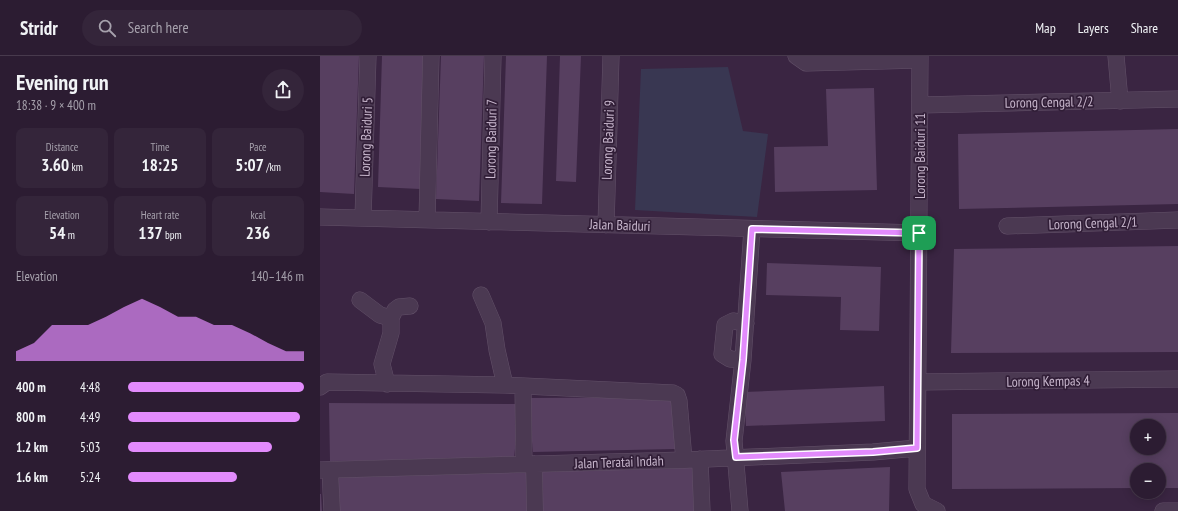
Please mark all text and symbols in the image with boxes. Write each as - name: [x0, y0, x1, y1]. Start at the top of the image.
- search box: [82, 10, 362, 46]
- text: Stridr: [20, 16, 58, 40]
- icon: search: [96, 17, 118, 39]
- text: Search here: [128, 18, 189, 37]
- text: Map: [1035, 19, 1056, 37]
- text: Layers: [1078, 19, 1109, 37]
- text: Share: [1131, 19, 1158, 37]
- text: Evening run: [16, 68, 109, 96]
- button: share: [262, 69, 304, 111]
- street label: Lorong Cengal 2/2: [1004, 92, 1094, 112]
- text: 18:38 · 9 × 400 m: [16, 97, 96, 114]
- street label: Lorong Baiduri 5: [356, 97, 376, 177]
- street label: Lorong Baiduri 7: [481, 99, 501, 179]
- street label: Lorong Baiduri 9: [598, 100, 618, 180]
- street label: Lorong Baiduri 11: [911, 113, 929, 199]
- text: Distance: [46, 140, 78, 154]
- text: Time: [150, 140, 170, 154]
- text: Pace: [249, 140, 267, 154]
- text: 3.60: [41, 154, 69, 176]
- text: 18:25: [142, 154, 178, 176]
- text: 5:07: [235, 154, 264, 176]
- text: km: [69, 160, 83, 174]
- text: /km: [264, 160, 281, 174]
- text: Elevation: [44, 208, 80, 222]
- text: Heart rate: [141, 208, 179, 222]
- text: kcal: [250, 208, 266, 222]
- street label: Lorong Cengal 2/1: [1048, 212, 1138, 234]
- street label: Jalan Baiduri: [588, 215, 651, 235]
- pin: [902, 216, 936, 250]
- text: 54: [49, 222, 65, 244]
- text: 137: [138, 222, 163, 244]
- text: 236: [246, 222, 270, 244]
- icon: arrive: [908, 222, 930, 244]
- text: m: [65, 228, 75, 242]
- text: bpm: [163, 228, 182, 242]
- text: Elevation: [16, 268, 58, 285]
- text: 140–146 m: [251, 268, 304, 285]
- street label: Lorong Kempas 4: [1006, 371, 1090, 391]
- text: 400 m: [16, 379, 46, 396]
- text: 4:48: [80, 379, 100, 396]
- text: 800 m: [16, 409, 46, 426]
- text: 4:49: [80, 409, 100, 426]
- map controls: [1130, 419, 1166, 499]
- button: +: [1130, 419, 1166, 455]
- text: 1.2 km: [16, 439, 48, 456]
- text: 5:03: [80, 439, 100, 456]
- street label: Jalan Teratai Indah: [573, 451, 664, 473]
- button: −: [1130, 463, 1166, 499]
- text: 1.6 km: [16, 469, 48, 486]
- text: 5:24: [80, 469, 100, 486]

